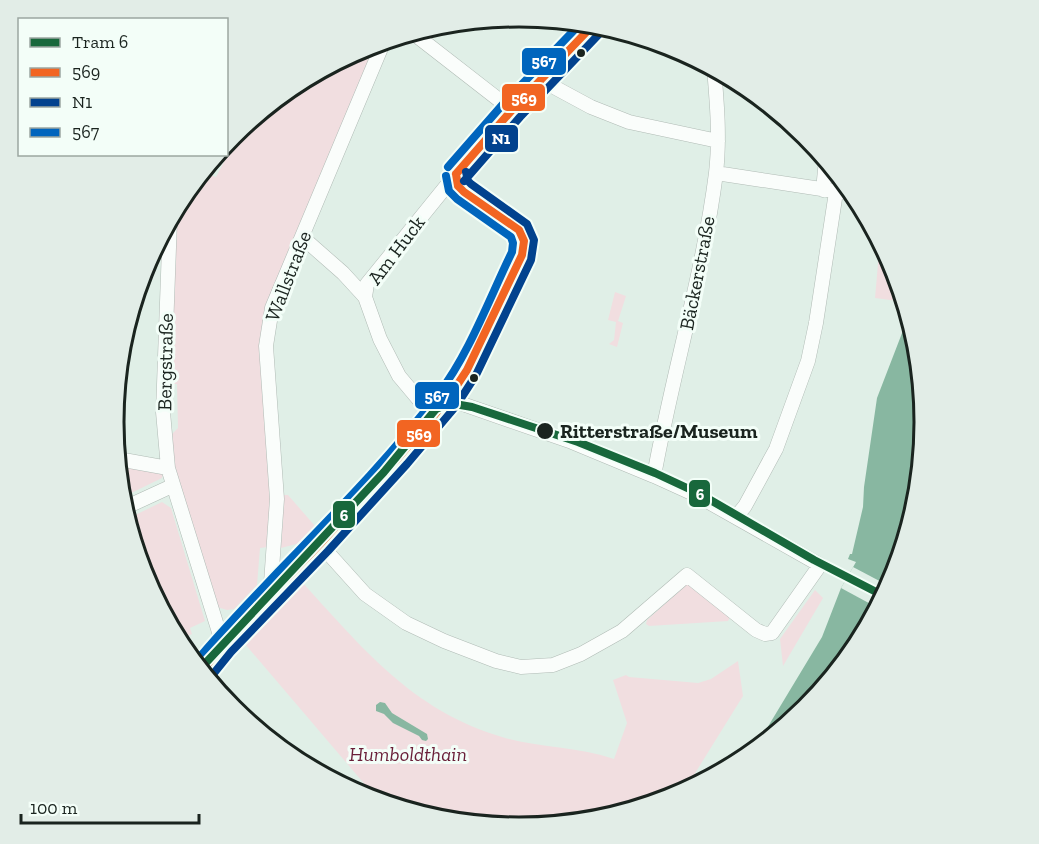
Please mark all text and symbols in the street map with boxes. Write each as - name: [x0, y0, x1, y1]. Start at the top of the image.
- legend: [18, 18, 228, 156]
- text: Tram 6: [72, 31, 128, 53]
- line badge: 567: [521, 47, 567, 76]
- unlabelled marker: [575, 47, 587, 59]
- text: 567: [532, 52, 556, 71]
- text: 569: [72, 61, 100, 83]
- line badge: 569: [501, 83, 546, 112]
- text: 569: [511, 89, 537, 108]
- text: N1: [72, 91, 92, 113]
- text: 567: [72, 121, 100, 143]
- line badge: N1: [484, 124, 519, 153]
- text: N1: [492, 129, 511, 148]
- street label: Am Huck: [362, 210, 430, 289]
- street label: Bäckerstraße: [674, 214, 720, 332]
- street label: Wallstraße: [260, 227, 316, 325]
- street label: Bergstraße: [152, 313, 178, 411]
- unlabelled marker: [468, 372, 480, 384]
- line badge: 567: [414, 381, 460, 410]
- text: 567: [425, 387, 449, 406]
- line badge: 569: [396, 419, 441, 448]
- place label: Ritterstraße/Museum: [560, 419, 758, 443]
- marker: Ritterstraße/Museum: [535, 421, 555, 441]
- text: 569: [406, 425, 432, 444]
- line badge: 6: [688, 479, 711, 508]
- text: 6: [696, 485, 705, 504]
- line badge: 6: [332, 500, 356, 529]
- text: 6: [340, 506, 349, 525]
- park label: Humboldthain: [349, 742, 467, 766]
- scale bar: [21, 787, 200, 825]
- text: 100 m: [30, 797, 78, 819]

